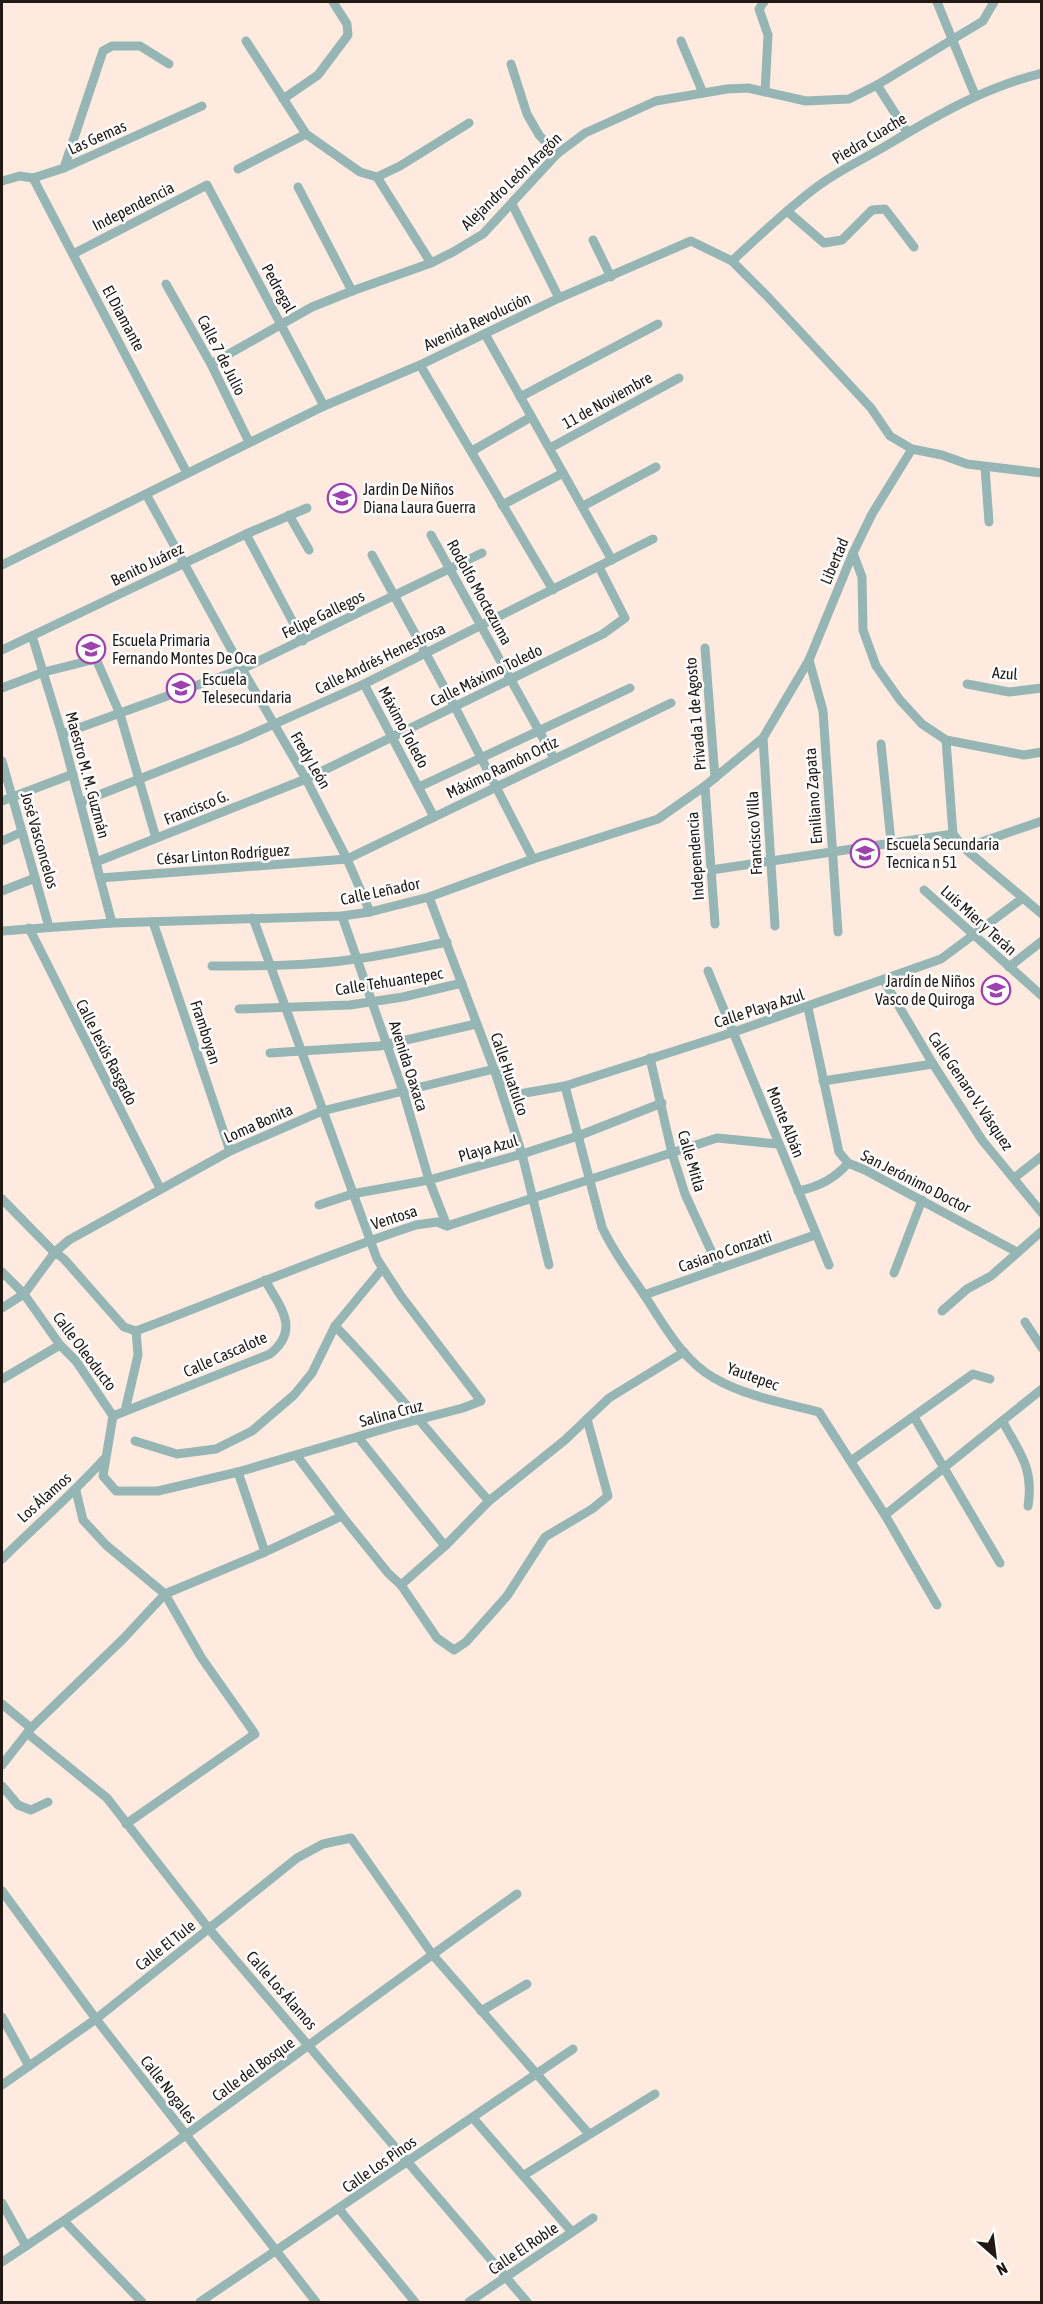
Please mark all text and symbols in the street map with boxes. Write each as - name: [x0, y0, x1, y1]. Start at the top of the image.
- street label: Piedra Cuache: [829, 109, 909, 167]
- street label: Las Gemas: [65, 116, 129, 158]
- street label: Alejandro León Aragón: [457, 129, 566, 234]
- street label: Independencia: [89, 178, 177, 235]
- street label: Pedregal: [257, 261, 300, 317]
- street label: El Diamante: [99, 282, 149, 354]
- street label: Avenida Revolución: [421, 288, 533, 354]
- street label: Calle 7 de Julio: [194, 312, 250, 398]
- street label: 11 de Noviembre: [559, 368, 655, 432]
- place label: Jardin De Niños Diana Laura Guerra: [363, 480, 476, 516]
- school or university icon: Jardin De Niños Diana Laura Guerra: [326, 482, 358, 514]
- street label: Libertad: [816, 535, 852, 587]
- street label: Rodolfo Moctezuma: [444, 536, 516, 648]
- street label: Benito Juárez: [108, 539, 186, 589]
- street label: Felipe Gallegos: [279, 586, 368, 643]
- street label: Calle Andrés Henestrosa: [312, 619, 448, 697]
- place label: Escuela Primaria Fernando Montes De Oca: [112, 631, 257, 667]
- school or university icon: Escuela Primaria Fernando Montes De Oca: [75, 633, 107, 665]
- street label: Calle Máximo Toledo: [427, 640, 545, 710]
- street label: Privada 1 de Agosto: [681, 657, 710, 771]
- street label: Azul: [992, 663, 1019, 683]
- place label: Escuela Telesecundaria: [202, 670, 292, 706]
- school or university icon: Escuela Telesecundaria: [165, 672, 197, 704]
- street label: Máximo Toledo: [375, 683, 433, 771]
- street label: Maestro M. M. Guzmán: [62, 710, 114, 840]
- street label: Fredy León: [287, 728, 335, 792]
- street label: Máximo Ramón Ortiz: [443, 732, 561, 802]
- street label: Emiliano Zapata: [801, 747, 826, 845]
- street label: Francisco G.: [161, 786, 231, 828]
- street label: José Vasconcelos: [18, 790, 63, 891]
- street label: Francisco Villa: [743, 791, 765, 875]
- street label: Independencia: [683, 811, 708, 901]
- place label: Escuela Secundaria Tecnica n 51: [886, 835, 999, 871]
- school or university icon: Escuela Secundaria Tecnica n 51: [849, 837, 881, 869]
- street label: César Linton Rodríguez: [156, 840, 290, 869]
- street label: Calle Leñador: [339, 874, 422, 908]
- street label: Luis Mier y Terán: [937, 881, 1021, 959]
- street label: Calle Tehuantepec: [334, 964, 444, 999]
- place label: Jardín de Niños Vasco de Quiroga: [875, 972, 975, 1009]
- school or university icon: Jardín de Niños Vasco de Quiroga: [980, 974, 1012, 1006]
- street label: Calle Playa Azul: [712, 985, 807, 1032]
- street label: Calle Jesús Rasgado: [72, 996, 141, 1108]
- street label: Framboyan: [186, 998, 225, 1067]
- street label: Avenida Oaxaca: [386, 1018, 432, 1114]
- street label: Calle Genaro V. Vásquez: [924, 1028, 1017, 1154]
- street label: Calle Huatulco: [487, 1030, 533, 1118]
- street label: Monte Albán: [764, 1084, 808, 1160]
- street label: Loma Bonita: [221, 1100, 295, 1146]
- street label: Calle Mitla: [675, 1128, 709, 1194]
- street label: Playa Azul: [456, 1131, 521, 1166]
- street label: San Jerónimo Doctor: [858, 1146, 974, 1216]
- street label: Ventosa: [369, 1201, 419, 1233]
- street label: Casiano Conzatti: [676, 1227, 774, 1275]
- street label: Calle Oleoducto: [50, 1308, 120, 1394]
- street label: Calle Cascalote: [181, 1328, 269, 1380]
- street label: Yautepec: [724, 1358, 781, 1395]
- street label: Salina Cruz: [357, 1396, 425, 1430]
- street label: Los Álamos: [14, 1468, 75, 1526]
- street label: Calle El Tule: [131, 1916, 199, 1974]
- street label: Calle Los Álamos: [243, 1947, 321, 2033]
- street label: Calle del Bosque: [208, 2033, 298, 2106]
- street label: Calle Nogales: [136, 2052, 201, 2127]
- street label: Calle Los Pinos: [339, 2132, 420, 2196]
- street label: Calle El Roble: [485, 2218, 561, 2278]
- north arrow: [965, 2226, 1025, 2286]
- text: N: [994, 2259, 1010, 2279]

